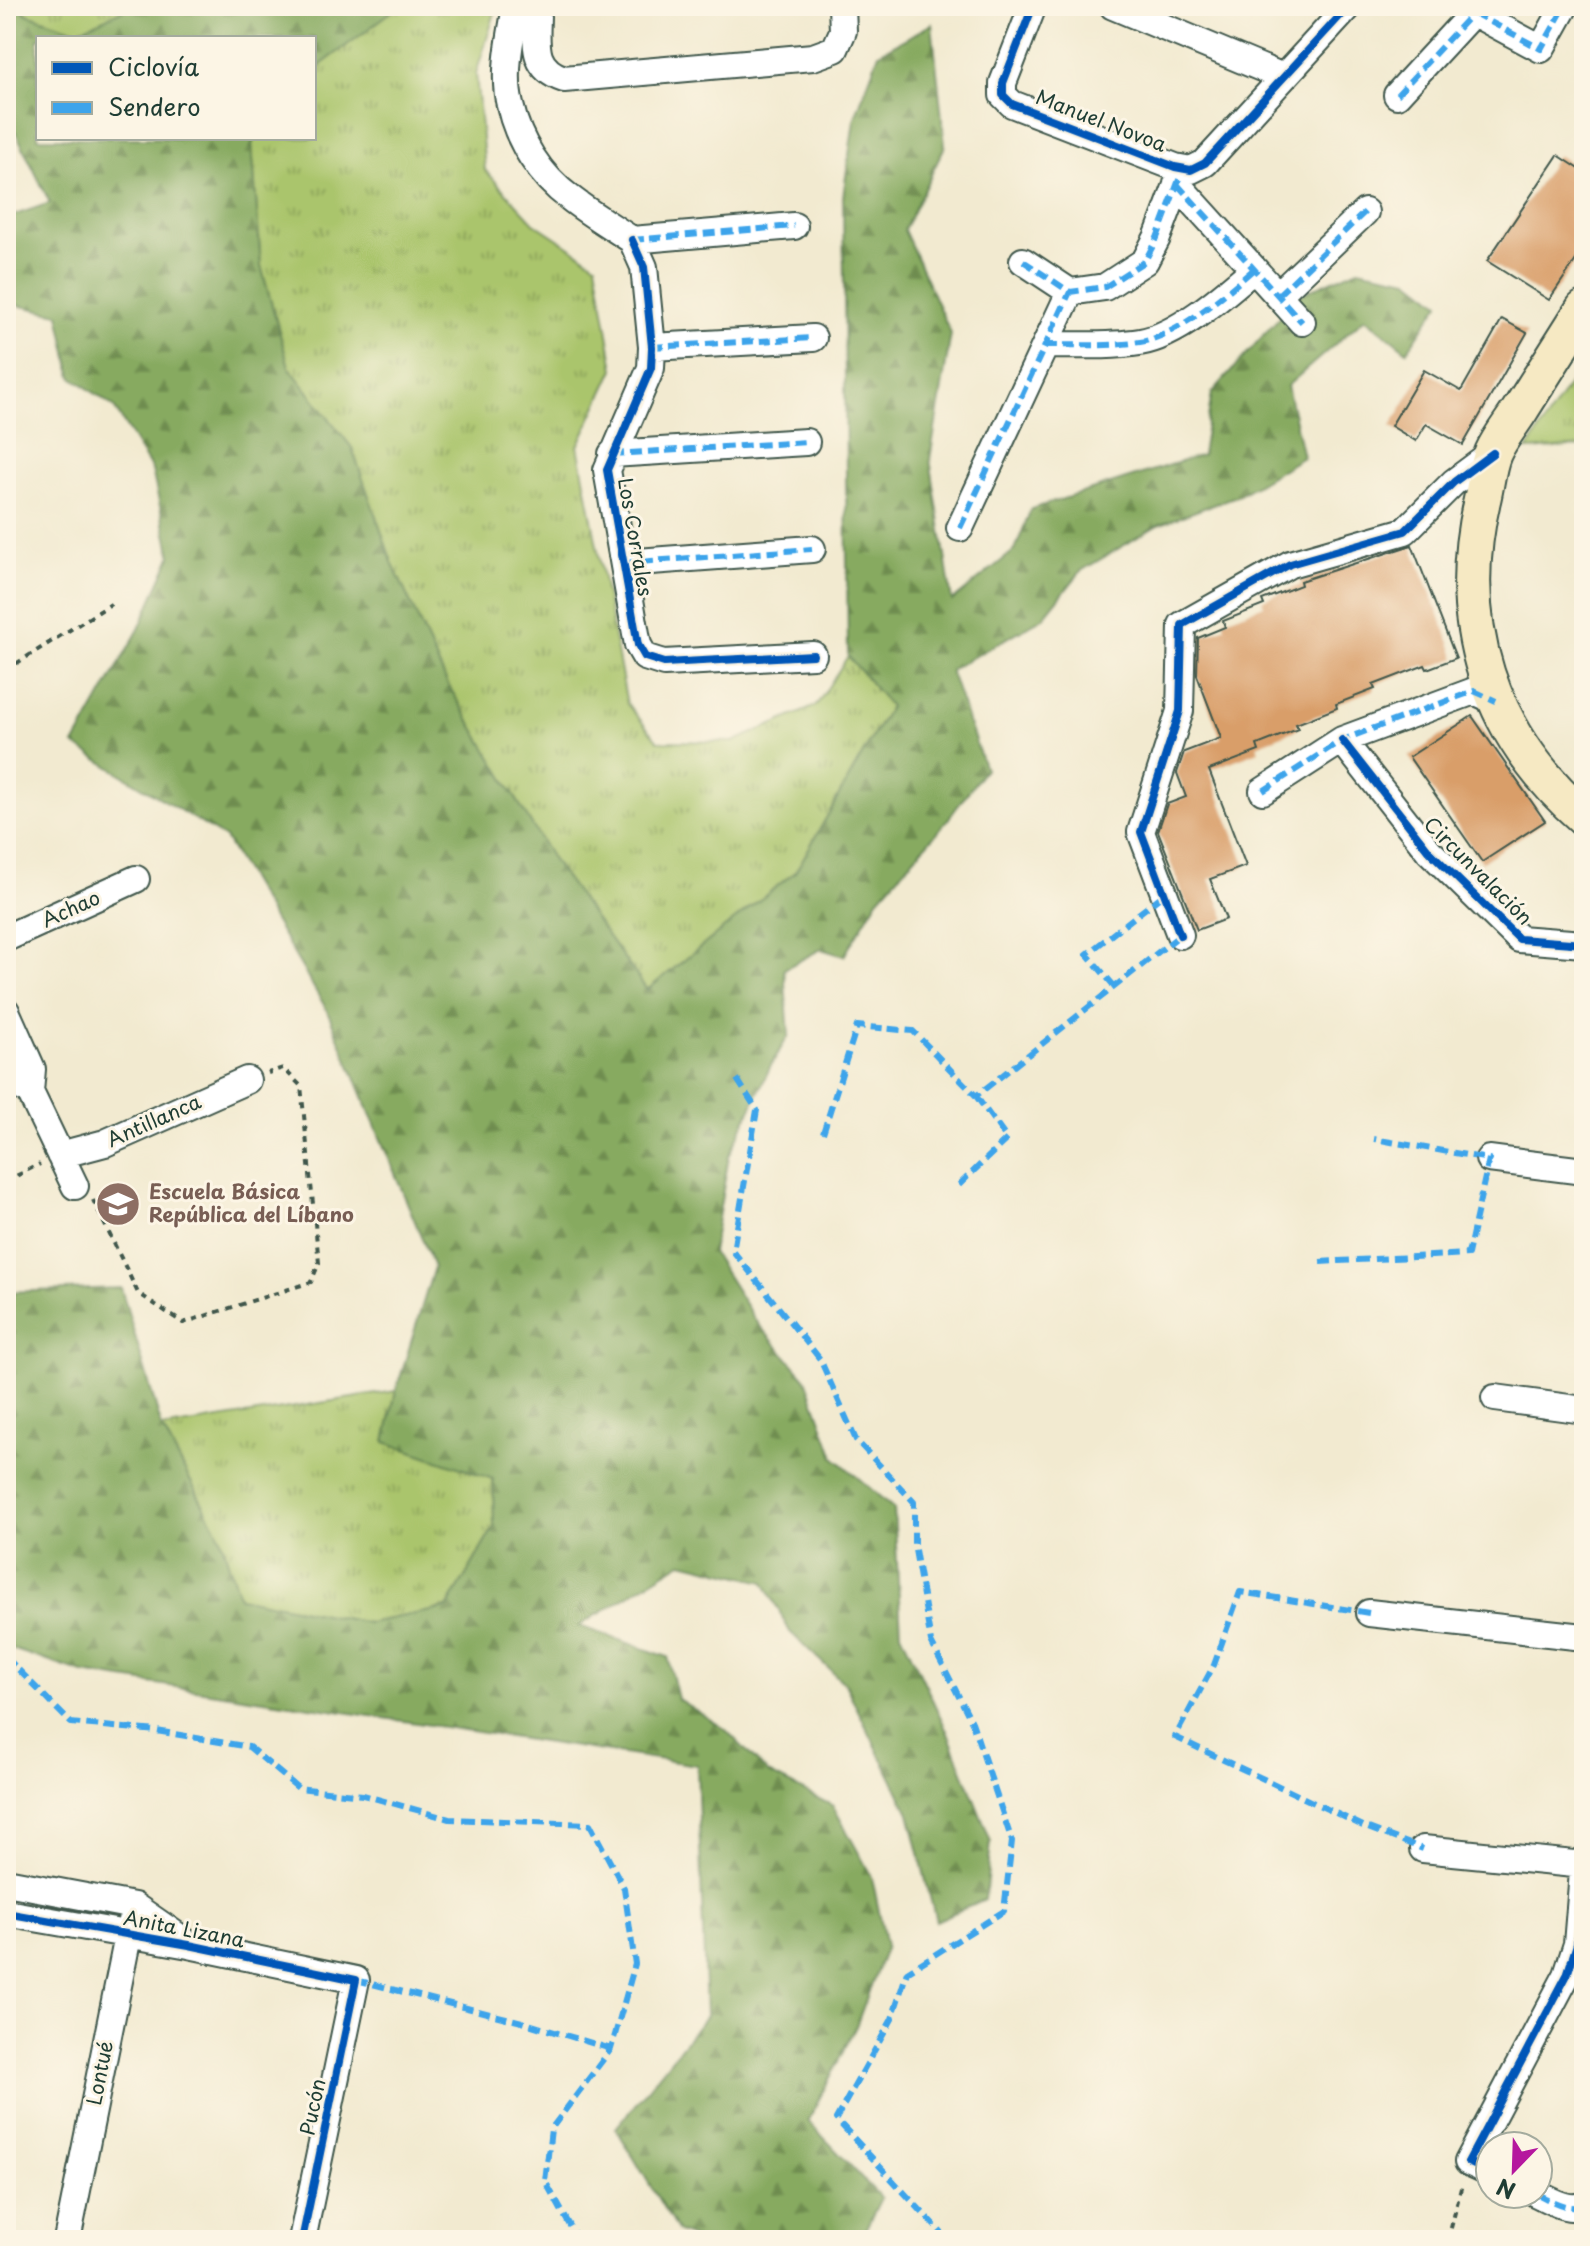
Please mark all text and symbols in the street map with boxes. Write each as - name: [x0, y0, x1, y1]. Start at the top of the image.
- legend: [36, 36, 316, 140]
- text: Ciclovía: [108, 48, 199, 84]
- street label: Manuel Novoa: [1032, 81, 1171, 159]
- text: Sendero: [108, 88, 200, 124]
- street label: Los Corrales: [611, 475, 661, 598]
- street label: Circunvalación: [1418, 809, 1540, 931]
- street label: Achao: [36, 882, 105, 934]
- street label: Antillanca: [102, 1086, 206, 1154]
- place label: Escuela Básica República del Líbano: [149, 1176, 354, 1229]
- school or university icon: Escuela Básica República del Líbano: [94, 1180, 142, 1228]
- street label: Anita Lizana: [121, 1902, 248, 1955]
- street label: Lontué: [78, 2038, 120, 2108]
- street label: Pucón: [291, 2076, 333, 2138]
- north arrow: [1474, 2130, 1554, 2210]
- text: N: [1491, 2171, 1520, 2208]

